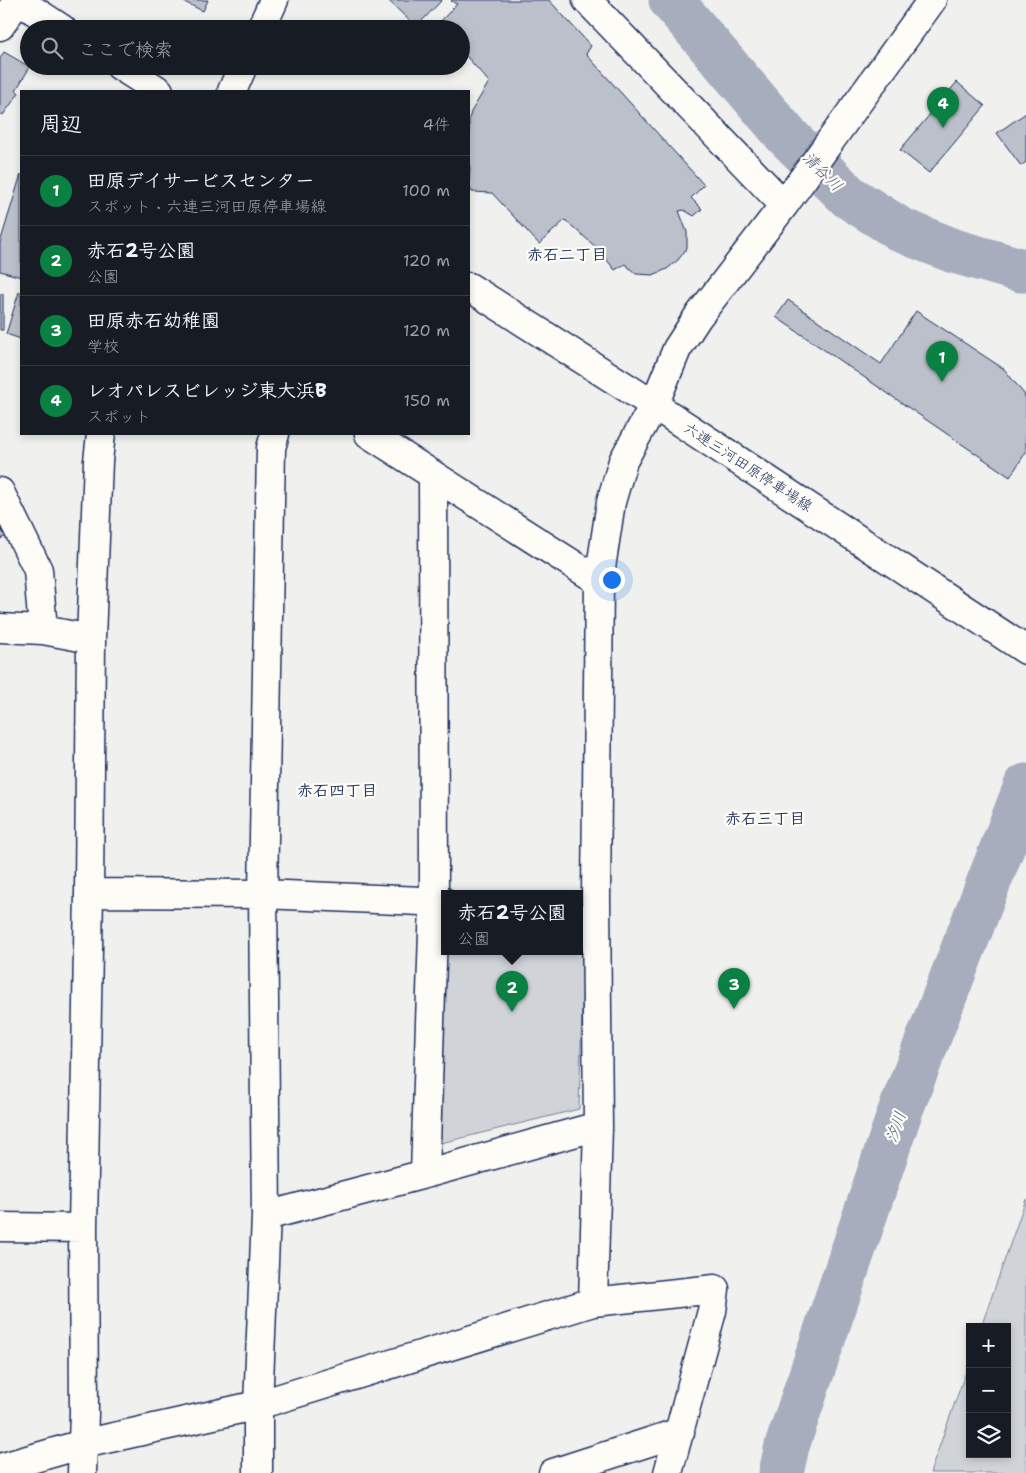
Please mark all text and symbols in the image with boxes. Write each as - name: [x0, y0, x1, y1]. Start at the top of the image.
- search box: [20, 20, 470, 75]
- icon: search: [38, 34, 66, 62]
- text: ここで検索: [78, 37, 173, 62]
- pin: 4: [927, 87, 959, 128]
- text: 周辺: [40, 110, 82, 138]
- text: 4件: [423, 114, 450, 135]
- water label: 清谷川: [798, 147, 847, 196]
- text: 田原デイサービスセンター: [87, 168, 314, 193]
- text: 1: [52, 180, 60, 201]
- text: 100 m: [402, 180, 450, 201]
- text: スポット · 六連三河田原停車場線: [87, 196, 326, 217]
- text: 赤石2号公園: [87, 238, 195, 263]
- district label: 赤石二丁目: [527, 244, 607, 265]
- text: 2: [50, 250, 62, 271]
- text: 120 m: [403, 250, 450, 271]
- text: 公園: [87, 266, 119, 287]
- text: 田原赤石幼稚園: [87, 308, 220, 333]
- text: 3: [50, 320, 62, 341]
- text: 120 m: [403, 320, 450, 341]
- text: 学校: [87, 336, 119, 357]
- pin: 1: [926, 341, 958, 382]
- text: レオパレスビレッジ東大浜B: [87, 378, 327, 403]
- text: 4: [50, 390, 62, 411]
- text: 150 m: [403, 390, 450, 411]
- text: スポット: [87, 406, 151, 427]
- street label: 六連三河田原停車場線: [680, 418, 816, 516]
- your location: [599, 567, 625, 593]
- district label: 赤石四丁目: [297, 780, 377, 801]
- district label: 赤石三丁目: [725, 808, 805, 829]
- popup: [441, 890, 583, 955]
- text: 赤石2号公園: [458, 900, 566, 925]
- text: 公園: [458, 928, 490, 949]
- pin: 3: [718, 968, 750, 1009]
- pin: 2: [496, 971, 528, 1012]
- water label: 汐川: [880, 1109, 911, 1146]
- map controls: [966, 1323, 1011, 1458]
- button: +: [966, 1323, 1011, 1368]
- button: −: [966, 1368, 1011, 1413]
- button: layers: [966, 1413, 1011, 1458]

